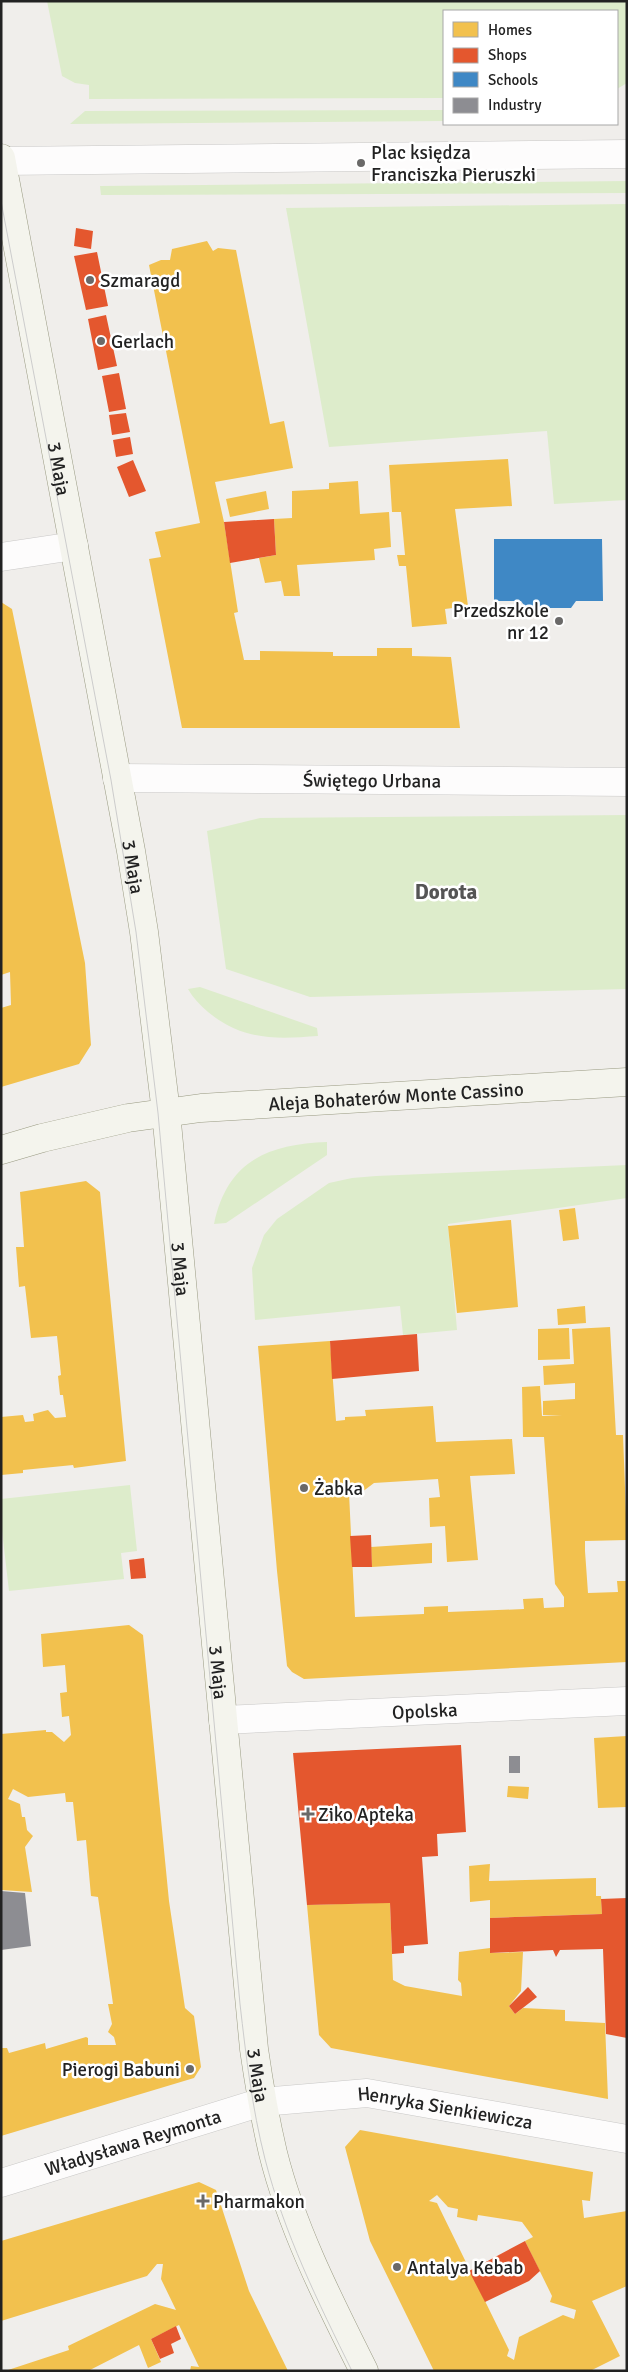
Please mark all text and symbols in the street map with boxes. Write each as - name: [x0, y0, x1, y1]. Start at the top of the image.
- legend: [443, 10, 618, 125]
- text: Homes: [488, 21, 532, 39]
- text: Shops: [488, 46, 527, 64]
- text: Schools: [488, 71, 539, 89]
- text: Industry: [488, 96, 541, 114]
- place label: Plac księdza Franciszka Pieruszki: [371, 141, 536, 187]
- marker: Plac księdza Franciszka Pieruszki: [355, 157, 367, 169]
- place label: Szmaragd: [100, 269, 180, 293]
- marker: Szmaragd: [84, 274, 96, 286]
- place label: Gerlach: [111, 330, 174, 354]
- marker: Gerlach: [95, 335, 107, 347]
- street label: 3 Maja: [41, 440, 75, 498]
- place label: Przedszkole nr 12: [453, 599, 549, 645]
- marker: Przedszkole nr 12: [553, 615, 565, 627]
- street label: Świętego Urbana: [303, 768, 441, 794]
- street label: 3 Maja: [116, 838, 149, 896]
- district label: Dorota: [415, 879, 478, 905]
- street label: Aleja Bohaterów Monte Cassino: [268, 1077, 525, 1117]
- street label: 3 Maja: [165, 1241, 194, 1297]
- place label: Żabka: [314, 1477, 363, 1501]
- marker: Żabka: [298, 1482, 310, 1494]
- street label: 3 Maja: [203, 1644, 232, 1700]
- street label: Opolska: [392, 1698, 458, 1725]
- place label: Ziko Apteka: [318, 1803, 414, 1827]
- marker: Ziko Apteka: [302, 1808, 314, 1820]
- street label: 3 Maja: [241, 2047, 273, 2104]
- place label: Pierogi Babuni: [62, 2058, 180, 2082]
- marker: Pierogi Babuni: [184, 2063, 196, 2075]
- street label: Henryka Sienkiewicza: [356, 2082, 535, 2135]
- street label: Władysława Reymonta: [42, 2104, 224, 2182]
- place label: Pharmakon: [213, 2190, 305, 2214]
- marker: Pharmakon: [197, 2195, 209, 2207]
- place label: Antalya Kebab: [407, 2256, 523, 2280]
- marker: Antalya Kebab: [391, 2261, 403, 2273]

